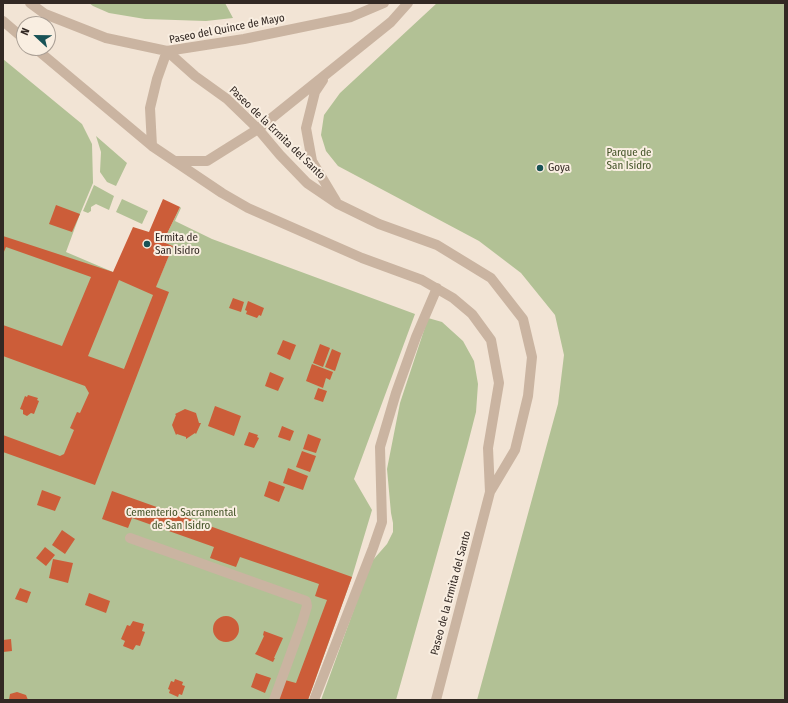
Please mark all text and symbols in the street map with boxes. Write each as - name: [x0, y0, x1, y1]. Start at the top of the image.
- street label: Paseo del Quince de Mayo: [168, 11, 286, 47]
- north arrow: [16, 16, 56, 56]
- text: N: [18, 26, 33, 37]
- street label: Paseo de la Ermita del Santo: [226, 84, 328, 182]
- park label: Parque de San Isidro: [606, 146, 652, 172]
- place label: Goya: [548, 161, 570, 175]
- marker: Goya: [535, 163, 545, 173]
- place label: Ermita de San Isidro: [155, 231, 200, 257]
- marker: Ermita de San Isidro: [142, 239, 152, 249]
- park label: Cementerio Sacramental de San Isidro: [126, 506, 236, 532]
- street label: Paseo de la Ermita del Santo: [428, 529, 474, 657]

